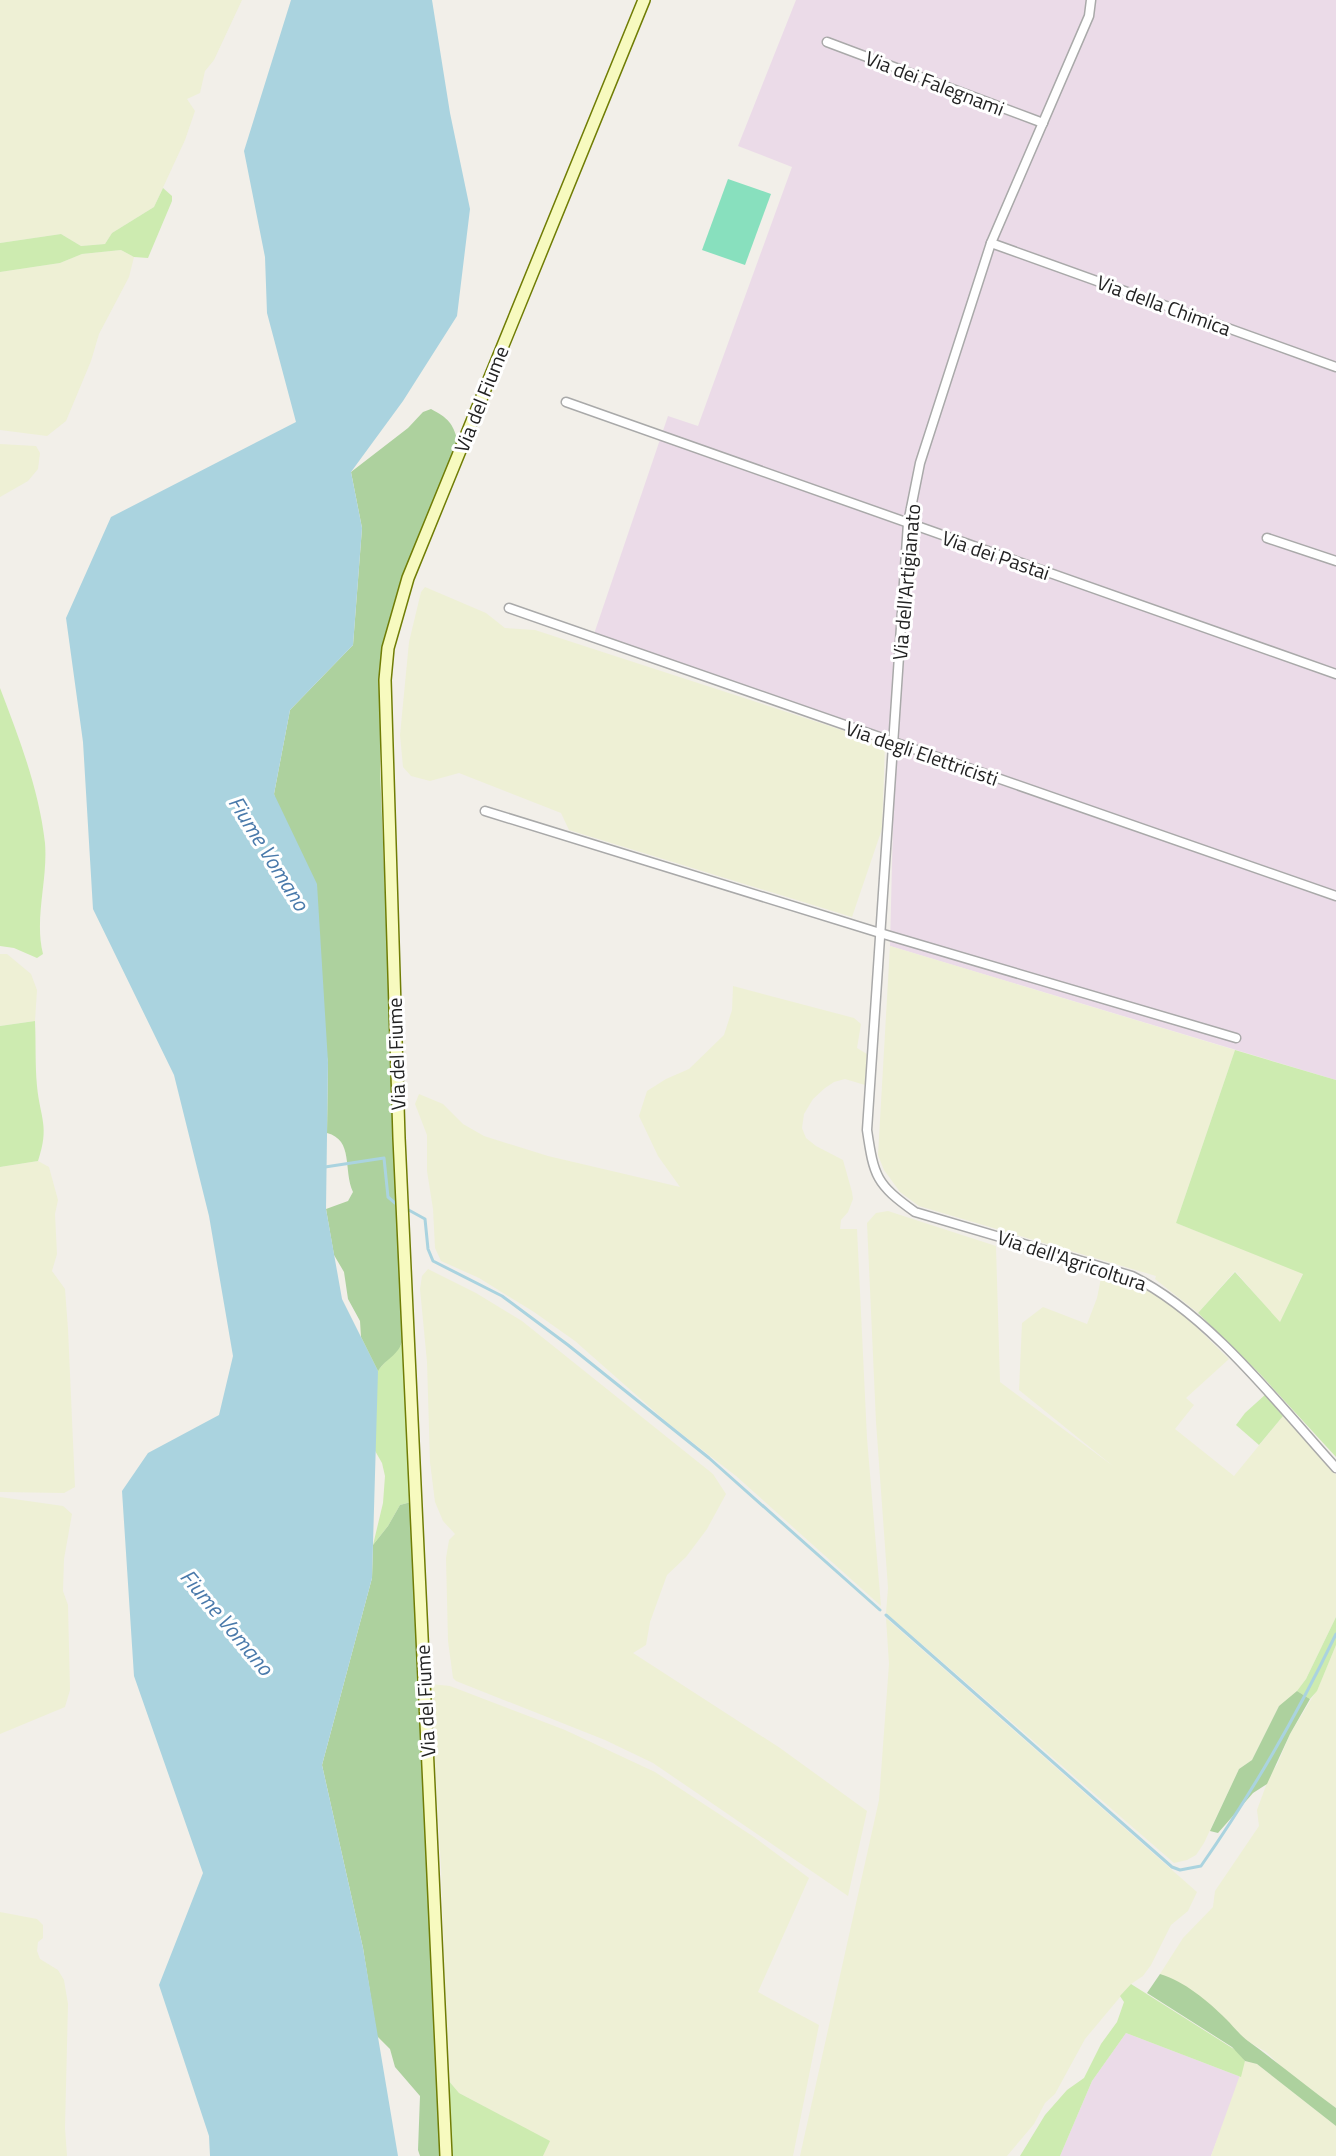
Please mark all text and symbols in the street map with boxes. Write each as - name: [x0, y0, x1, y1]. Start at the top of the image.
- street label: Via dei Falegnami: [861, 42, 1009, 124]
- street label: Via della Chimica: [1093, 266, 1235, 344]
- street label: Via del Fiume: [446, 341, 516, 457]
- street label: Via dell'Artigianato: [884, 502, 928, 662]
- street label: Via dei Pastai: [938, 522, 1054, 588]
- street label: Via degli Elettricisti: [841, 712, 1003, 794]
- water label: Fiume Vomano: [220, 789, 319, 918]
- street label: Via del Fiume: [379, 997, 413, 1111]
- street label: Via dell'Agricoltura: [993, 1221, 1151, 1299]
- water label: Fiume Vomano: [172, 1561, 283, 1684]
- street label: Via del Fiume: [407, 1644, 443, 1758]

